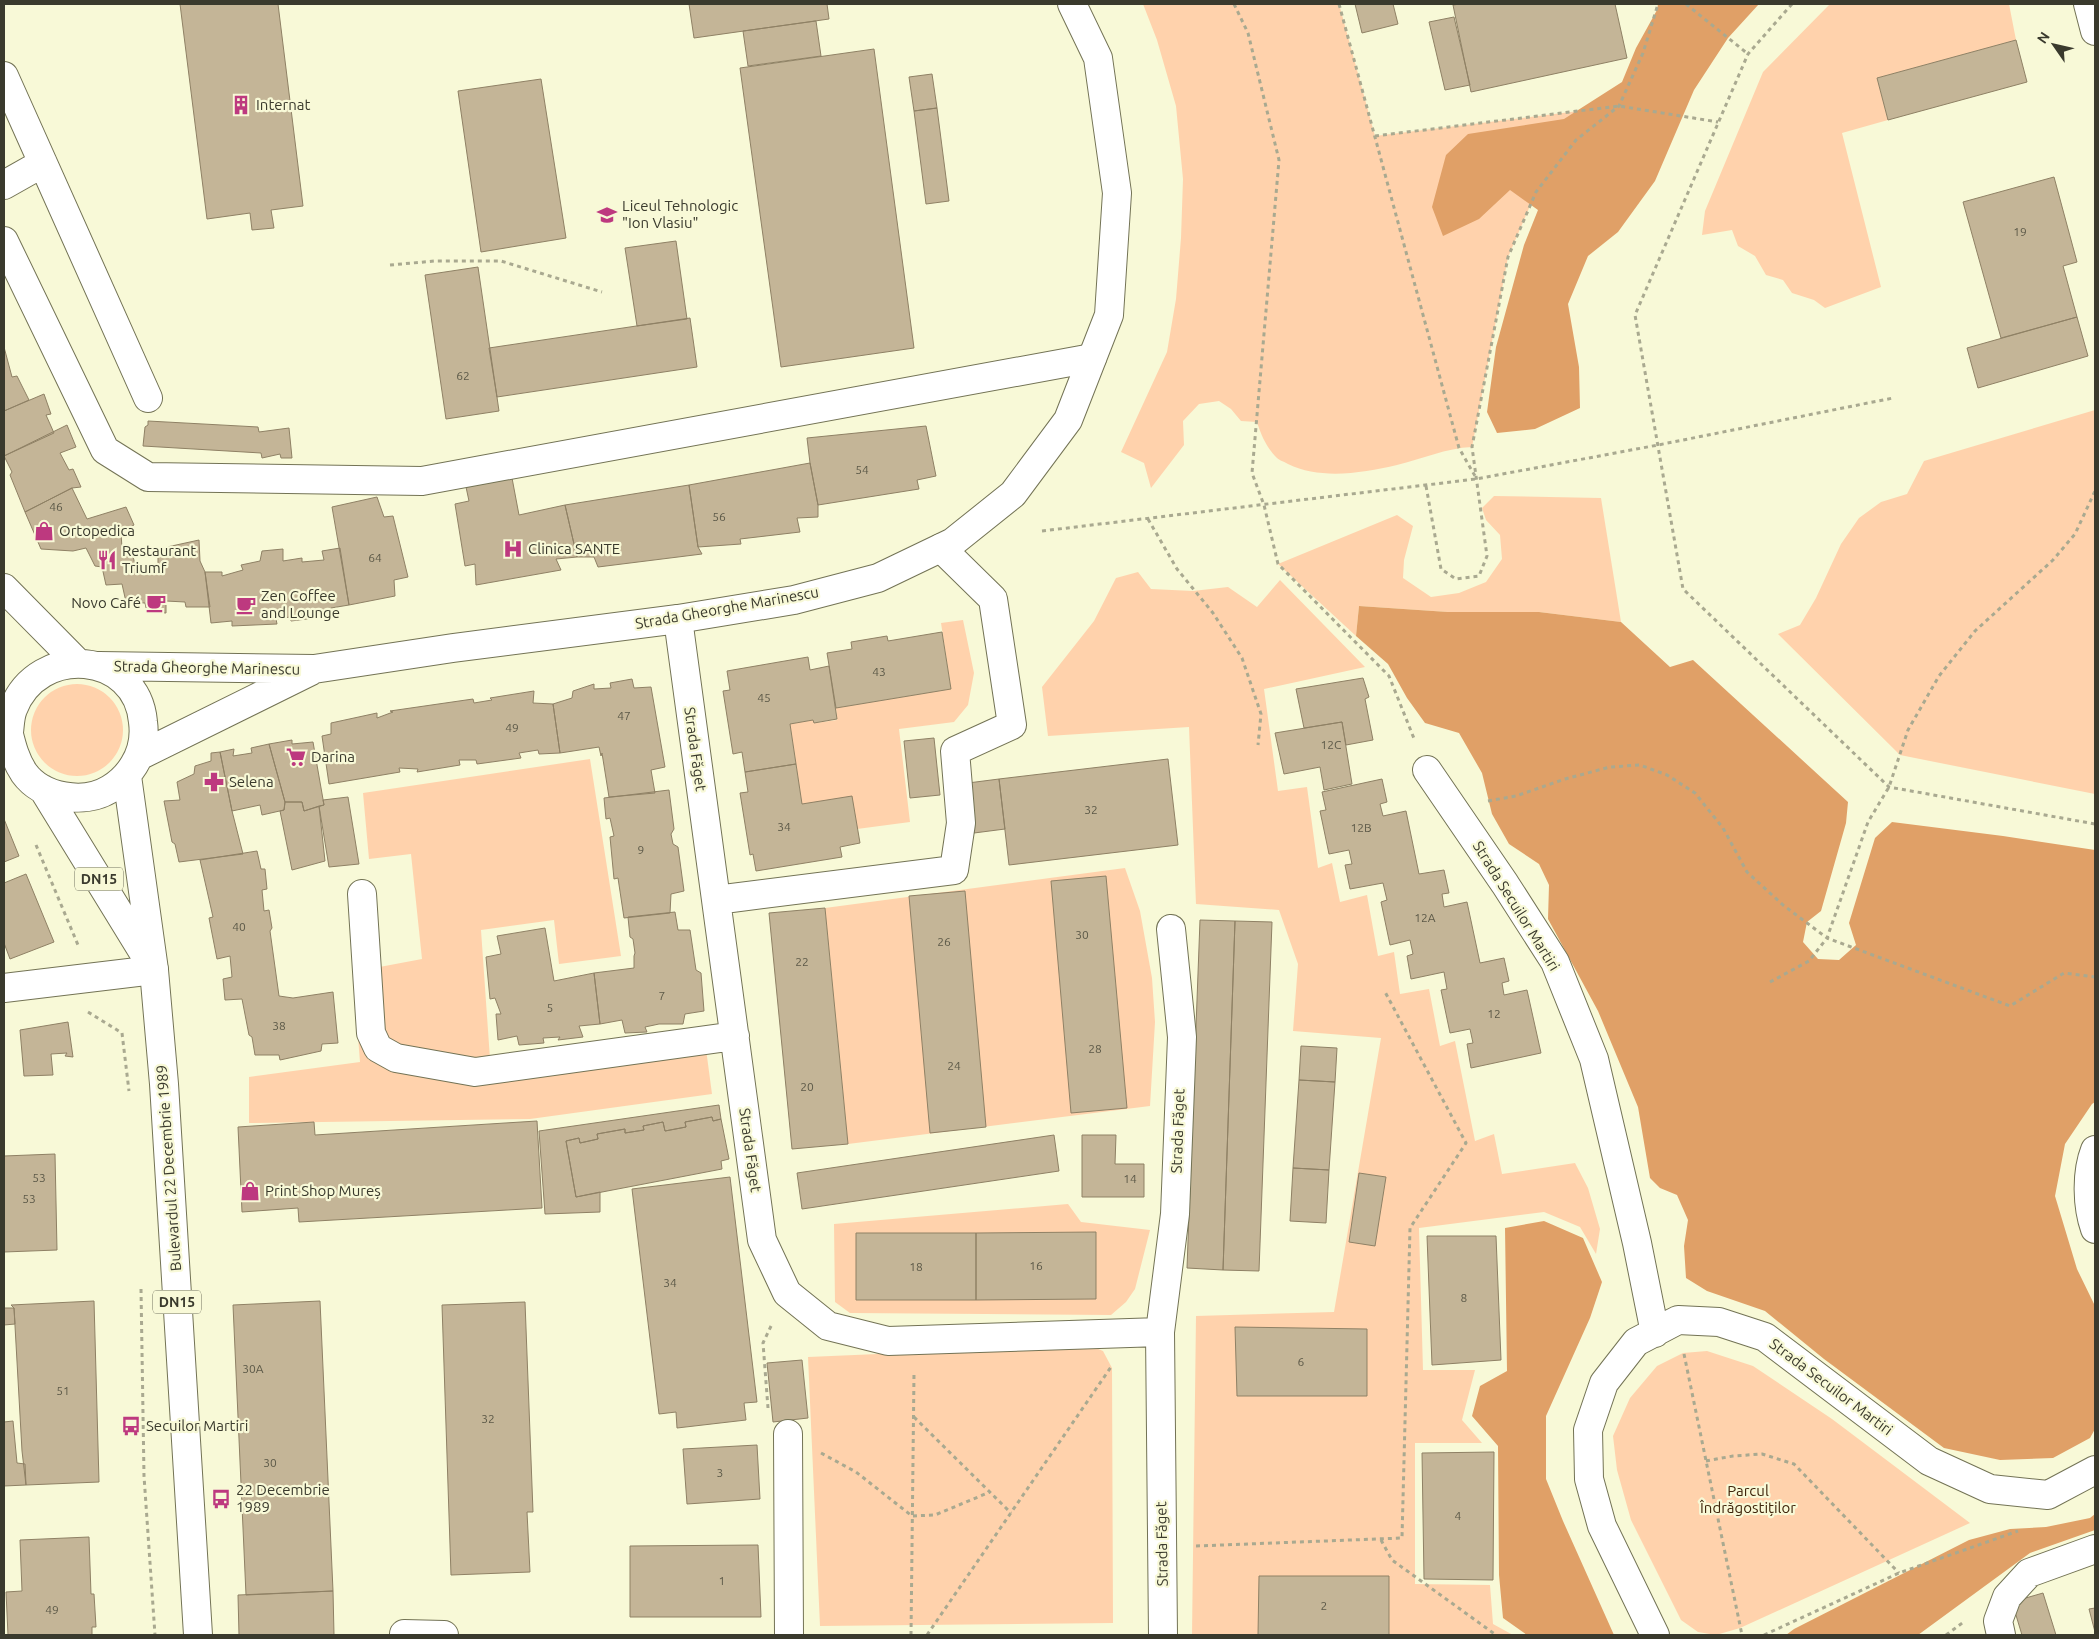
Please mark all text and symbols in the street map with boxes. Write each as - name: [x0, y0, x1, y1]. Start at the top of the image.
- north arrow: [2029, 20, 2079, 70]
- text: N: [2034, 29, 2053, 47]
- building icon: Internat: [230, 94, 252, 116]
- place label: Internat: [256, 96, 311, 113]
- place label: Liceul Tehnologic "Ion Vlasiu": [622, 197, 738, 231]
- school or university icon: Liceul Tehnologic "Ion Vlasiu": [596, 204, 618, 226]
- house number: 19: [2013, 225, 2027, 238]
- house number: 62: [456, 369, 470, 382]
- house number: 54: [855, 463, 869, 476]
- house number: 46: [49, 500, 63, 513]
- house number: 56: [712, 510, 726, 523]
- shop icon: Ortopedica: [33, 520, 55, 542]
- place label: Ortopedica: [59, 522, 135, 539]
- hospital icon: Clinica SANTE: [502, 538, 524, 560]
- place label: Clinica SANTE: [528, 540, 620, 557]
- place label: Restaurant Triumf: [122, 542, 196, 576]
- restaurant icon: Restaurant Triumf: [96, 549, 118, 571]
- house number: 64: [368, 551, 382, 564]
- street label: Strada Gheorghe Marinescu: [634, 583, 820, 632]
- place label: Zen Coffee and Lounge: [261, 587, 340, 621]
- cafe icon: Novo Café: [145, 592, 167, 614]
- place label: Novo Café: [71, 594, 141, 611]
- cafe icon: Zen Coffee and Lounge: [235, 594, 257, 616]
- street label: Strada Gheorghe Marinescu: [114, 657, 300, 678]
- house number: 43: [872, 665, 886, 678]
- house number: 45: [757, 691, 771, 704]
- street label: Strada Făget: [681, 706, 710, 792]
- house number: 47: [617, 709, 631, 722]
- house number: 49: [505, 721, 519, 734]
- house number: 12C: [1321, 738, 1342, 751]
- supermarket icon: Darina: [285, 746, 307, 768]
- place label: Darina: [311, 748, 355, 765]
- pharmacy icon: Selena: [203, 771, 225, 793]
- place label: Selena: [229, 773, 274, 790]
- house number: 32: [1084, 803, 1098, 816]
- house number: 34: [777, 820, 791, 833]
- house number: 12B: [1350, 821, 1372, 834]
- street label: Strada Secuilor Martiri: [1470, 838, 1563, 974]
- house number: 9: [638, 843, 644, 856]
- road number: DN15: [75, 868, 123, 891]
- house number: 12A: [1414, 911, 1436, 924]
- house number: 40: [232, 920, 246, 933]
- house number: 30: [1075, 928, 1089, 941]
- house number: 26: [937, 935, 951, 948]
- house number: 22: [795, 955, 809, 968]
- house number: 7: [659, 989, 665, 1002]
- house number: 5: [547, 1001, 553, 1014]
- house number: 12: [1487, 1007, 1501, 1020]
- house number: 38: [272, 1019, 286, 1032]
- house number: 28: [1088, 1042, 1102, 1055]
- house number: 24: [947, 1059, 961, 1072]
- street label: Bulevardul 22 Decembrie 1989: [153, 1064, 184, 1272]
- house number: 20: [800, 1080, 814, 1093]
- street label: Strada Făget: [1168, 1088, 1187, 1174]
- street label: Strada Făget: [736, 1107, 765, 1193]
- house number: 53: [32, 1171, 46, 1184]
- house number: 14: [1123, 1172, 1137, 1185]
- shop icon: Print Shop Mureș: [239, 1180, 261, 1202]
- place label: Print Shop Mureș: [265, 1182, 381, 1199]
- house number: 53: [22, 1192, 36, 1205]
- house number: 16: [1029, 1259, 1043, 1272]
- house number: 18: [909, 1260, 923, 1273]
- house number: 34: [663, 1276, 677, 1289]
- road number: DN15: [153, 1290, 201, 1314]
- house number: 8: [1461, 1291, 1468, 1304]
- street label: Strada Secuilor Martiri: [1766, 1335, 1896, 1438]
- house number: 6: [1298, 1355, 1305, 1368]
- house number: 30A: [242, 1362, 264, 1375]
- house number: 51: [56, 1384, 70, 1397]
- house number: 32: [481, 1412, 495, 1425]
- bus stop icon: Secuilor Martiri: [120, 1415, 142, 1437]
- place label: Secuilor Martiri: [146, 1417, 248, 1434]
- house number: 30: [263, 1456, 277, 1469]
- house number: 3: [717, 1466, 723, 1479]
- place label: 22 Decembrie 1989: [236, 1481, 330, 1515]
- park label: Parcul Îndrăgostiților: [1699, 1482, 1796, 1516]
- bus stop icon: 22 Decembrie 1989: [210, 1488, 232, 1510]
- street label: Strada Făget: [1152, 1501, 1171, 1587]
- house number: 4: [1455, 1509, 1462, 1522]
- house number: 1: [719, 1574, 725, 1587]
- house number: 2: [1321, 1599, 1327, 1612]
- house number: 49: [45, 1603, 59, 1616]

